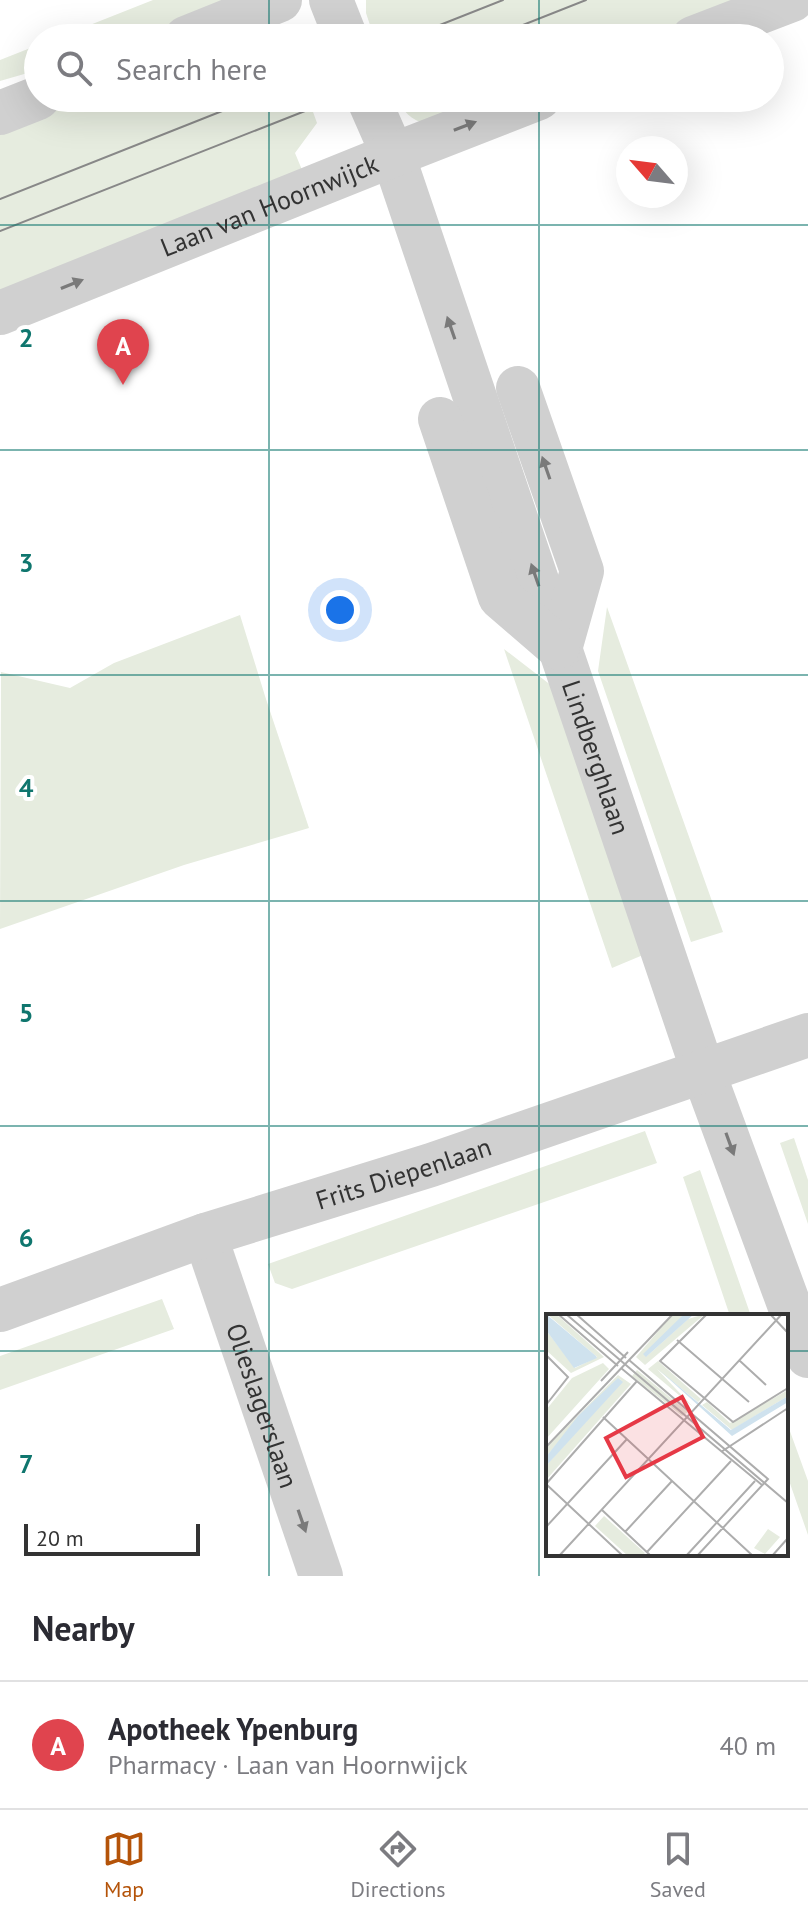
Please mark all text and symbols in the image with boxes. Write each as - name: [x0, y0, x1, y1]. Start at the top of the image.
- search box: [24, 24, 784, 112]
- icon: search: [52, 46, 96, 90]
- text: Search here: [116, 49, 267, 88]
- one-way arrow: [453, 119, 477, 132]
- north arrow: [616, 136, 688, 208]
- street label: Laan van Hoornwijck: [155, 146, 383, 263]
- one-way arrow: [60, 277, 84, 290]
- one-way arrow: [445, 316, 457, 340]
- pin: A: [97, 319, 149, 385]
- text: 2: [19, 321, 33, 354]
- one-way arrow: [539, 456, 552, 480]
- text: 3: [19, 546, 33, 579]
- one-way arrow: [528, 562, 540, 586]
- your location: [320, 590, 360, 630]
- street label: Lindberghlaan: [555, 676, 638, 839]
- text: 4: [19, 771, 34, 804]
- text: 5: [19, 996, 33, 1029]
- street label: Frits Diepenlaan: [311, 1129, 495, 1216]
- one-way arrow: [724, 1132, 736, 1156]
- text: 6: [19, 1221, 33, 1254]
- inset map: [546, 1314, 788, 1556]
- street label: Olieslagerslaan: [220, 1319, 306, 1492]
- text: 7: [19, 1447, 33, 1480]
- one-way arrow: [297, 1509, 309, 1533]
- scale bar: [24, 1520, 200, 1556]
- text: 20 m: [36, 1524, 84, 1552]
- text: Nearby: [32, 1606, 134, 1650]
- text: Apotheek Ypenburg: [108, 1709, 358, 1748]
- text: A: [50, 1729, 66, 1762]
- text: 40 m: [720, 1729, 776, 1762]
- text: Pharmacy · Laan van Hoornwijck: [108, 1748, 468, 1781]
- tab: Map: [102, 1827, 146, 1903]
- tab: Directions: [350, 1827, 446, 1903]
- tab: Saved: [650, 1827, 706, 1903]

